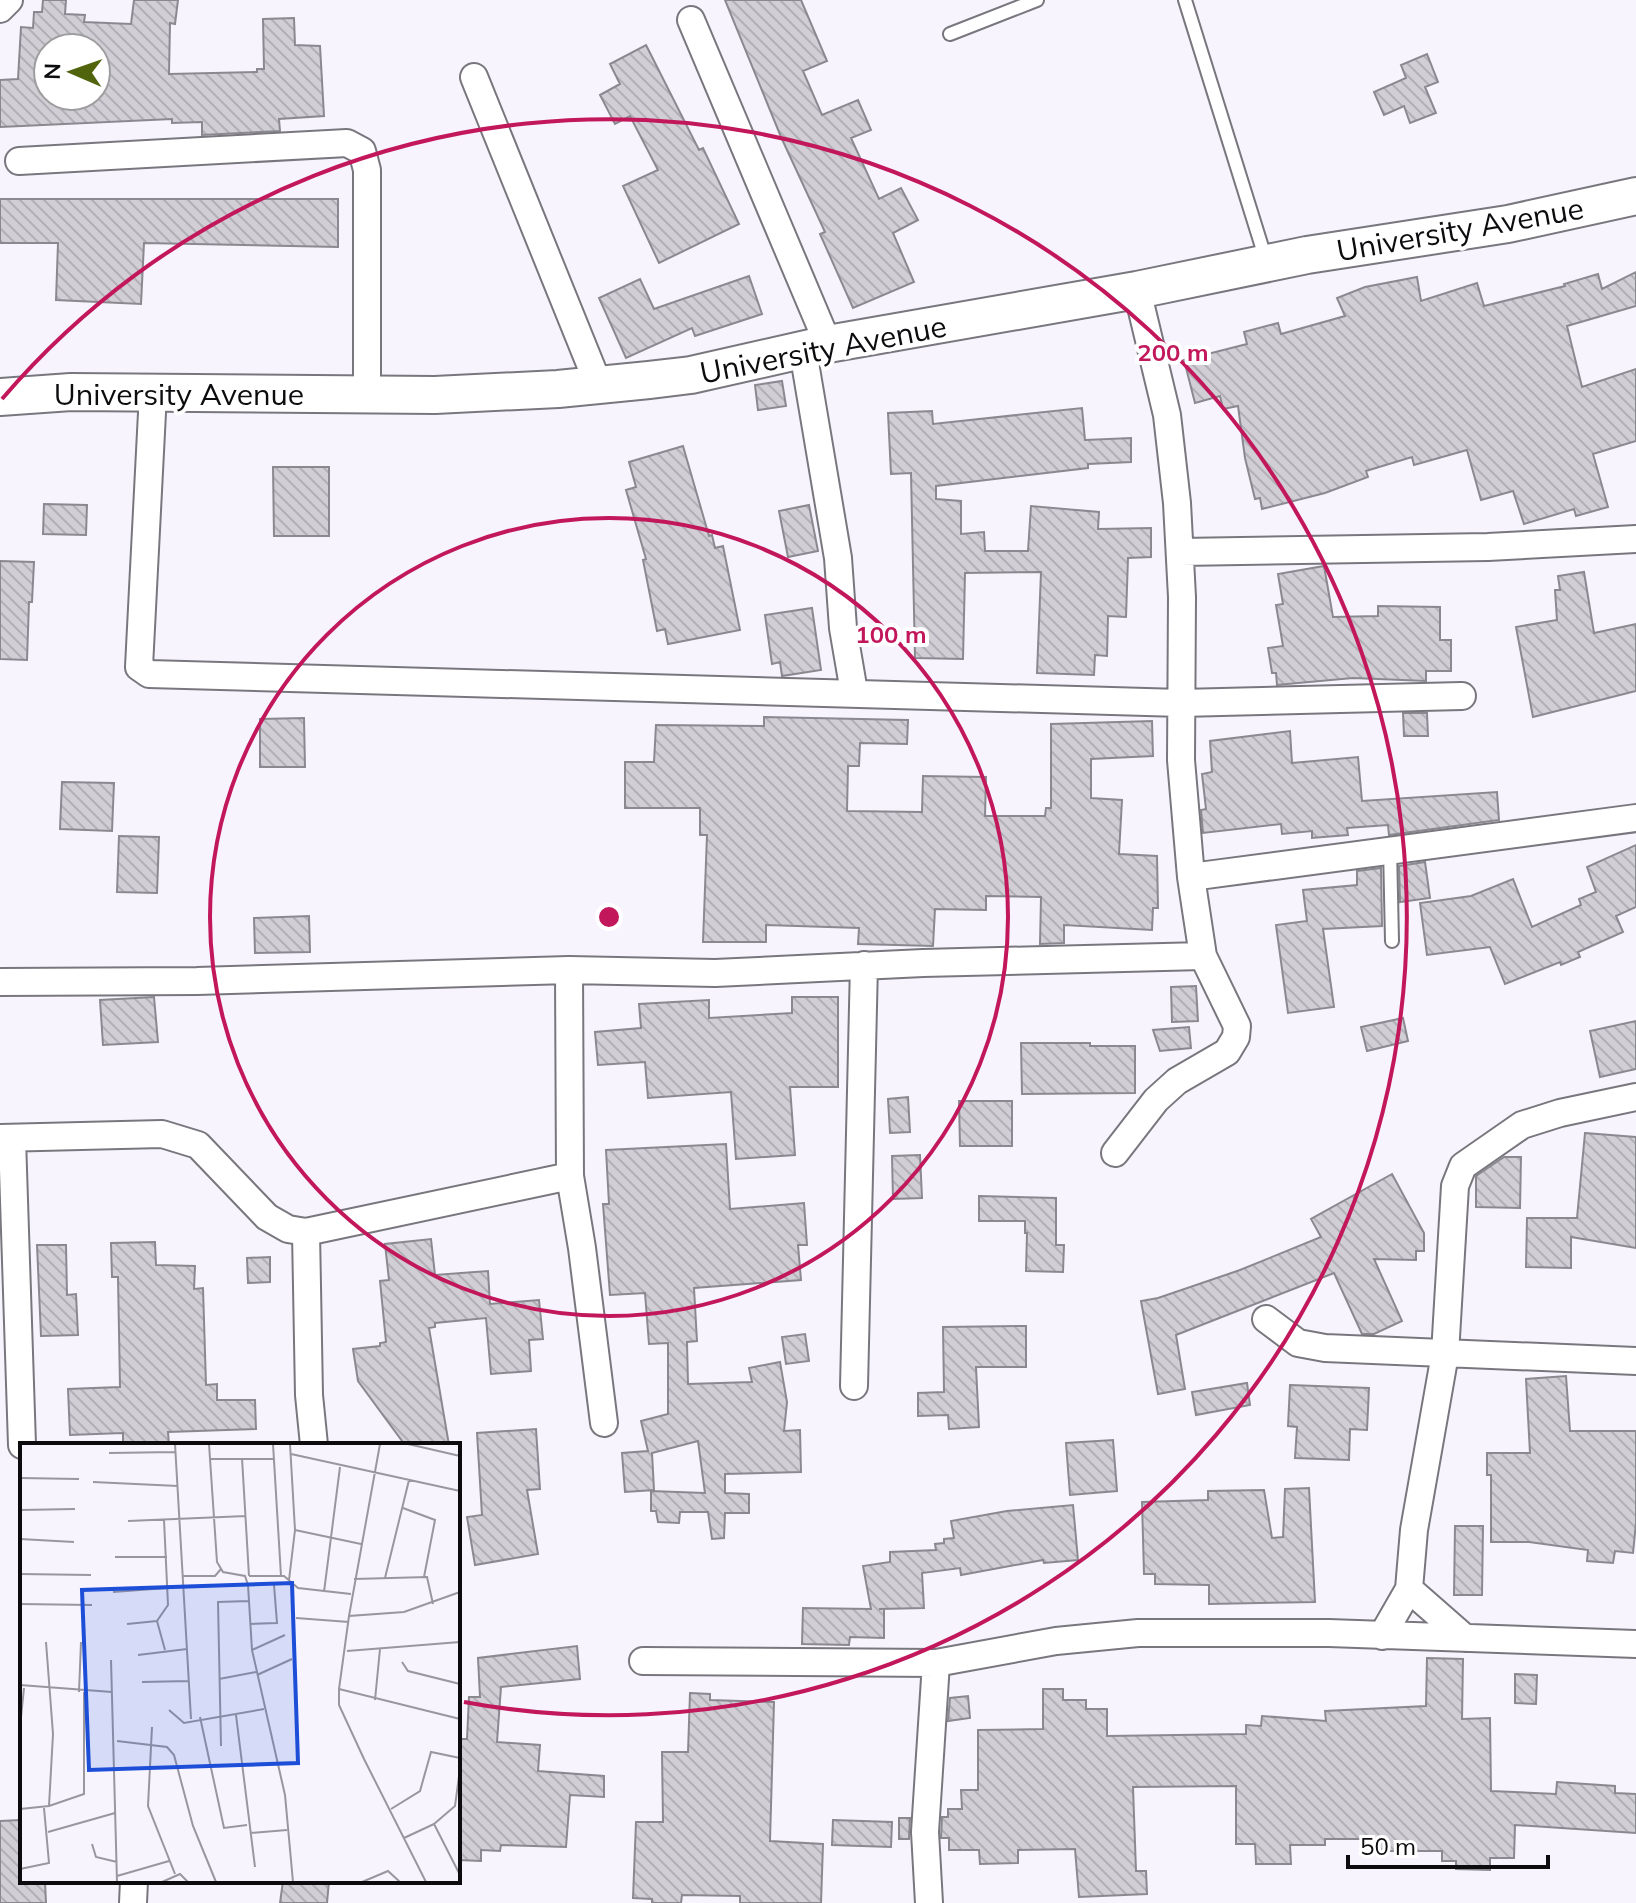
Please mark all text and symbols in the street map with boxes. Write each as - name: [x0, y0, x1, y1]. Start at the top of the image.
- north arrow: [32, 32, 112, 112]
- text: N: [38, 63, 66, 80]
- street label: University Avenue: [1333, 189, 1587, 269]
- street label: University Avenue: [696, 306, 950, 392]
- text: 200 m: [1137, 337, 1209, 367]
- street label: University Avenue: [54, 375, 304, 413]
- text: 100 m: [855, 619, 927, 649]
- centre of rings: [595, 903, 623, 931]
- inset map: [20, 1443, 460, 1883]
- scale bar: [1348, 1819, 1548, 1869]
- text: 50 m: [1360, 1831, 1416, 1861]

